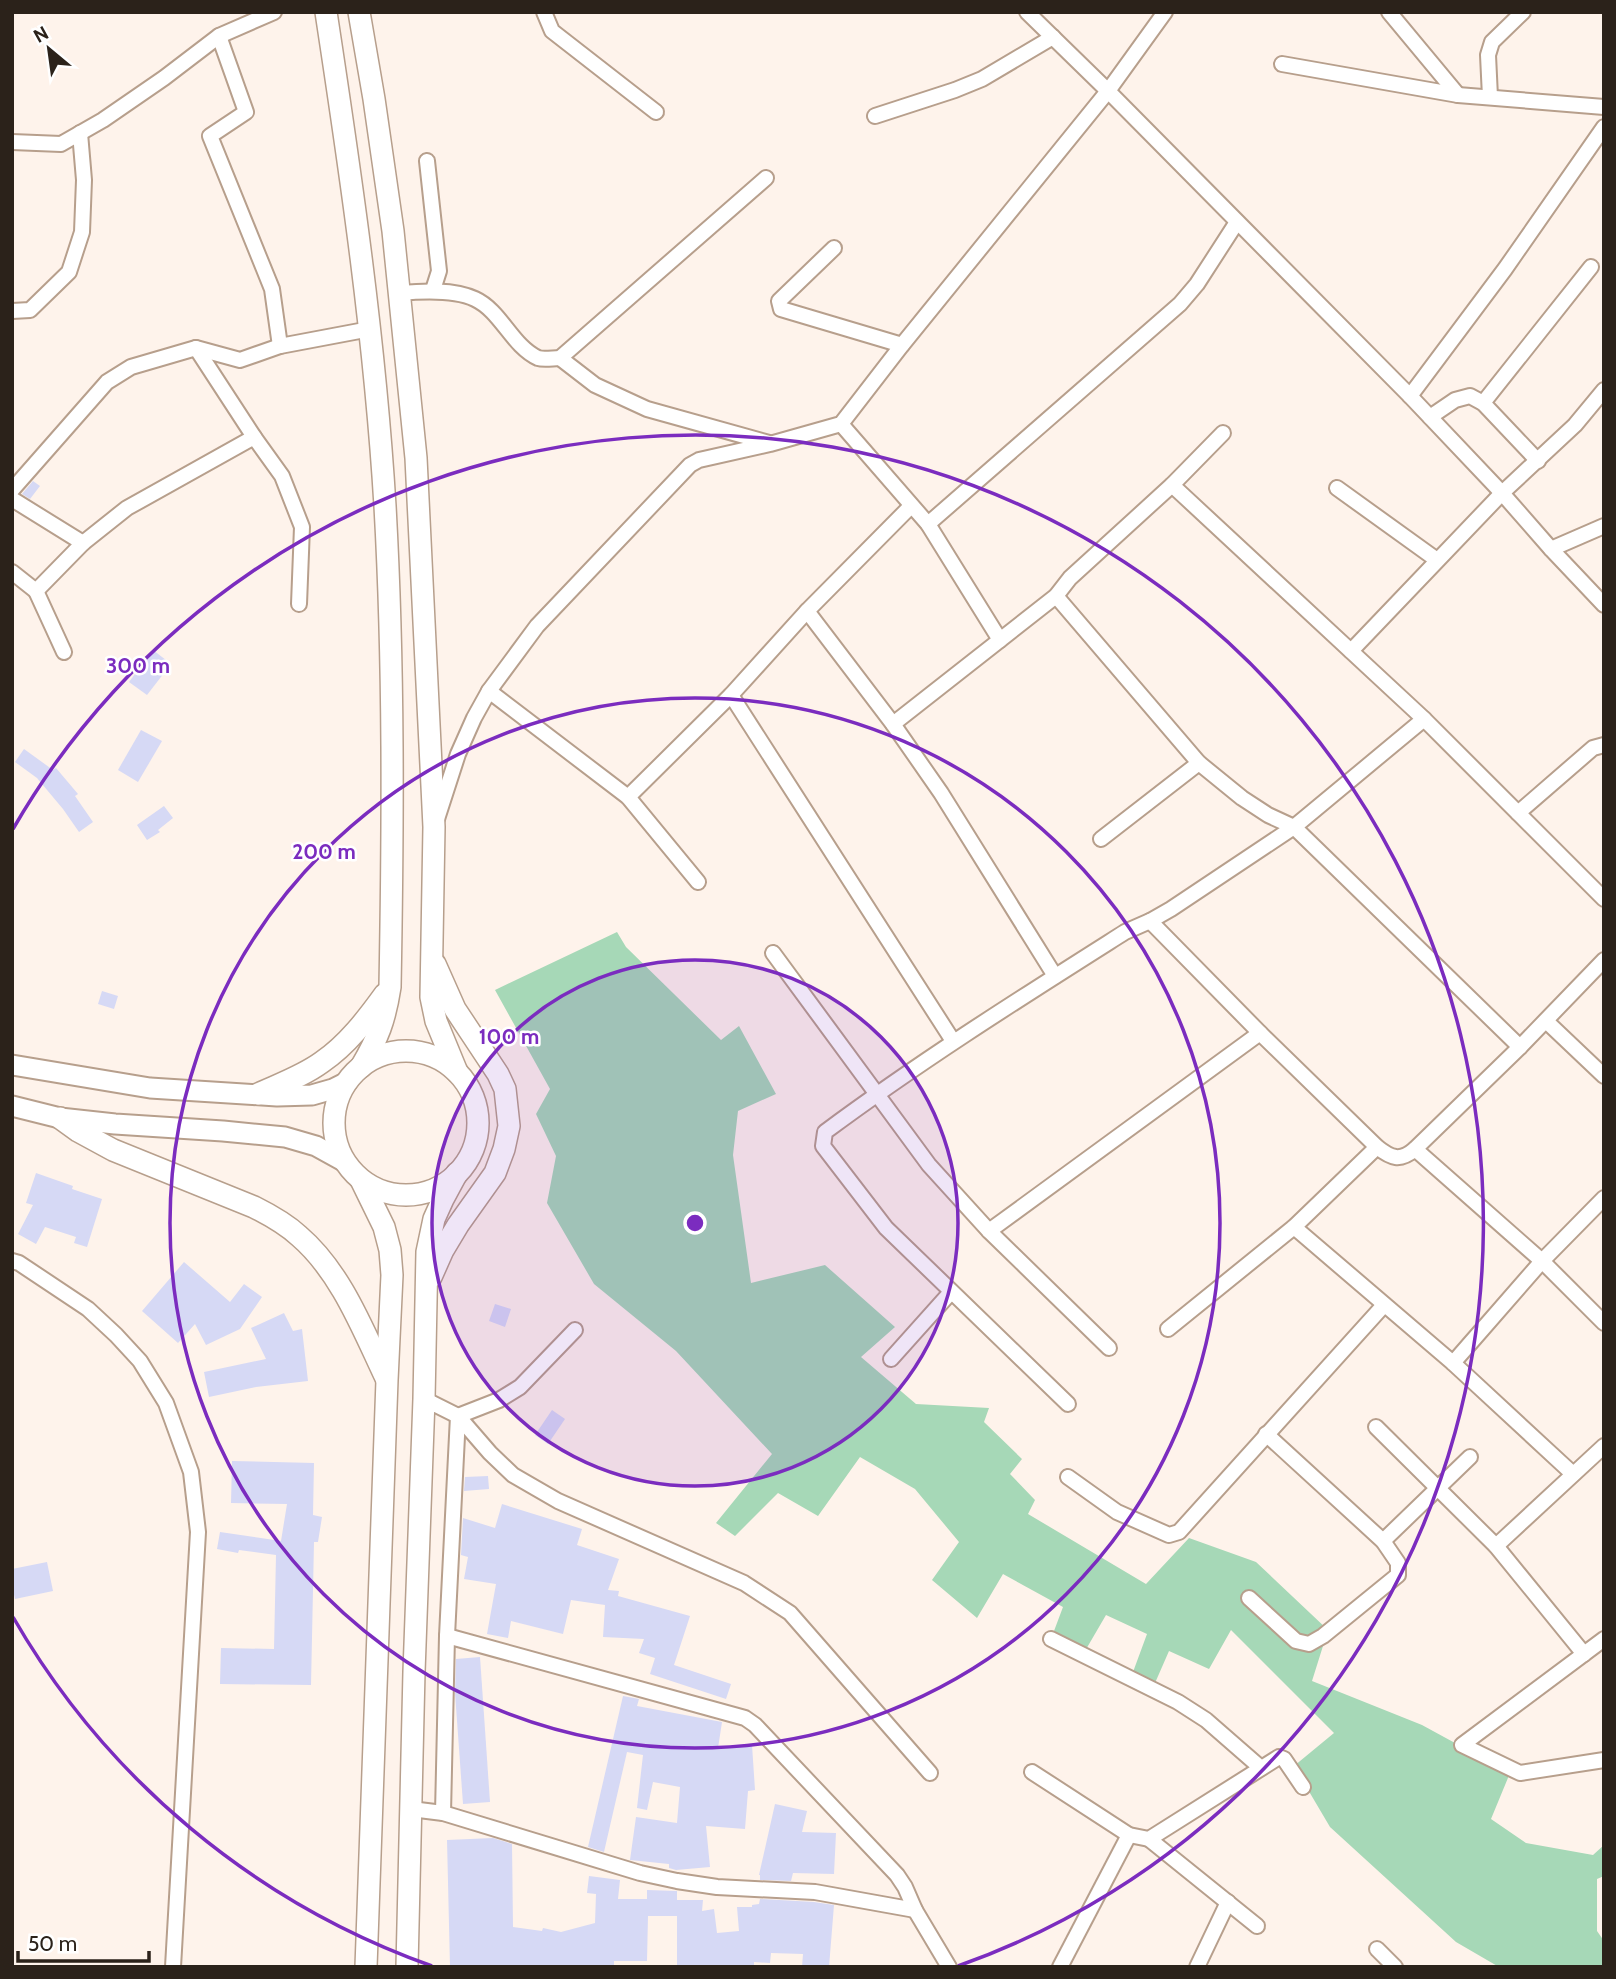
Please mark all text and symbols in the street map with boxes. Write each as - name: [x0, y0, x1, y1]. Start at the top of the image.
- north arrow: [14, 14, 84, 84]
- text: N: [30, 21, 52, 48]
- text: 300 m: [106, 653, 170, 678]
- text: 200 m: [292, 839, 356, 864]
- text: 100 m: [479, 1024, 539, 1049]
- centre of rings: [683, 1211, 707, 1235]
- scale bar: [18, 1920, 149, 1964]
- text: 50 m: [28, 1931, 77, 1956]

